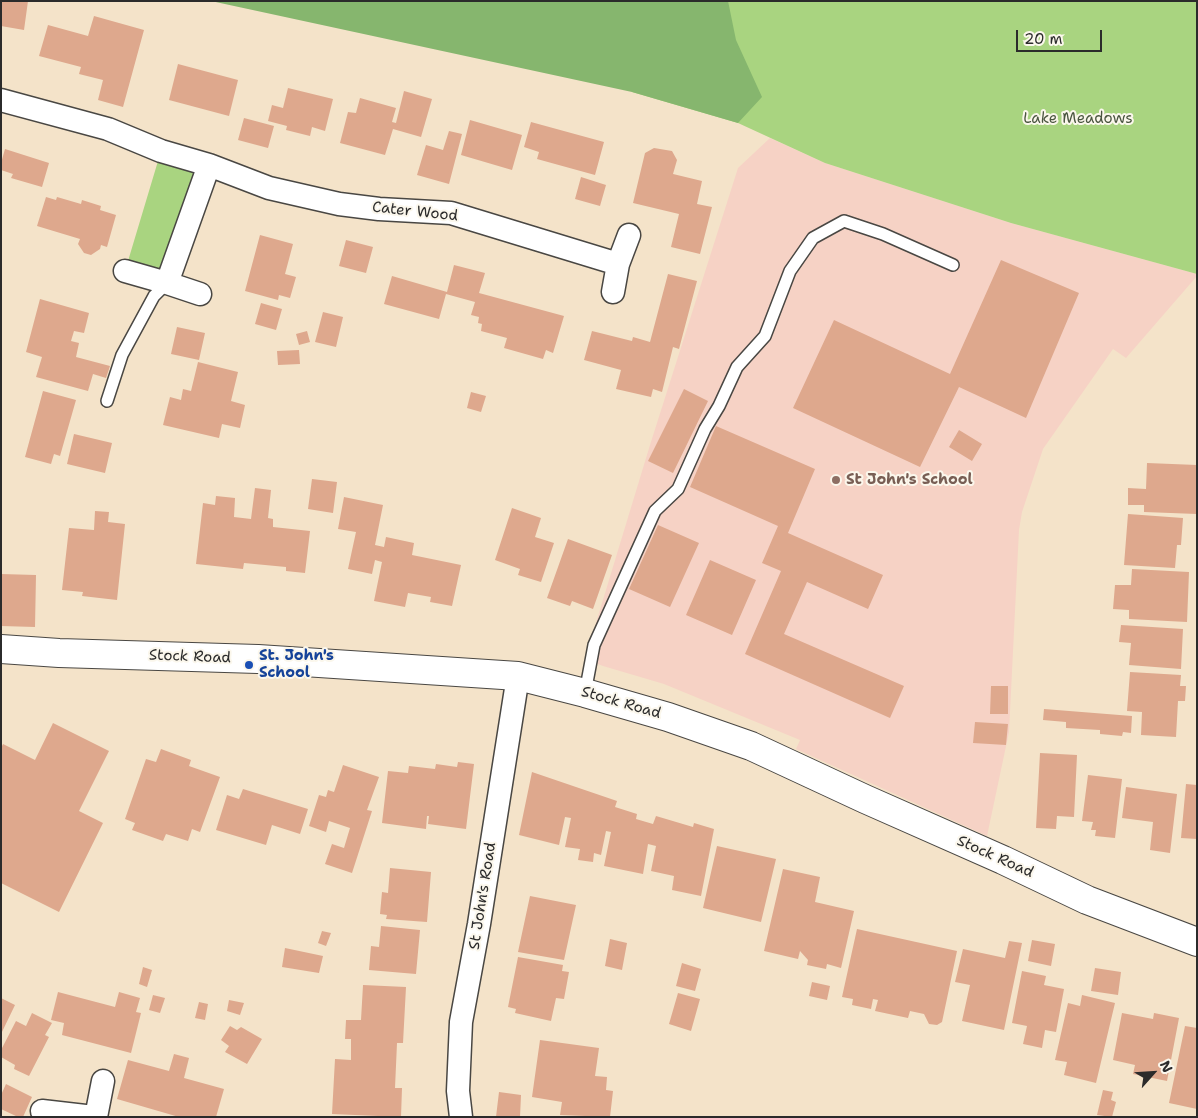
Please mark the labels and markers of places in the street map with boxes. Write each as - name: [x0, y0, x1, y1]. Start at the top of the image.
- place label: St John's School: [846, 471, 973, 489]
- marker: St John's School: [830, 474, 842, 486]
- place label: St. John's School: [259, 647, 334, 682]
- marker: St. John's School: [243, 659, 255, 671]

